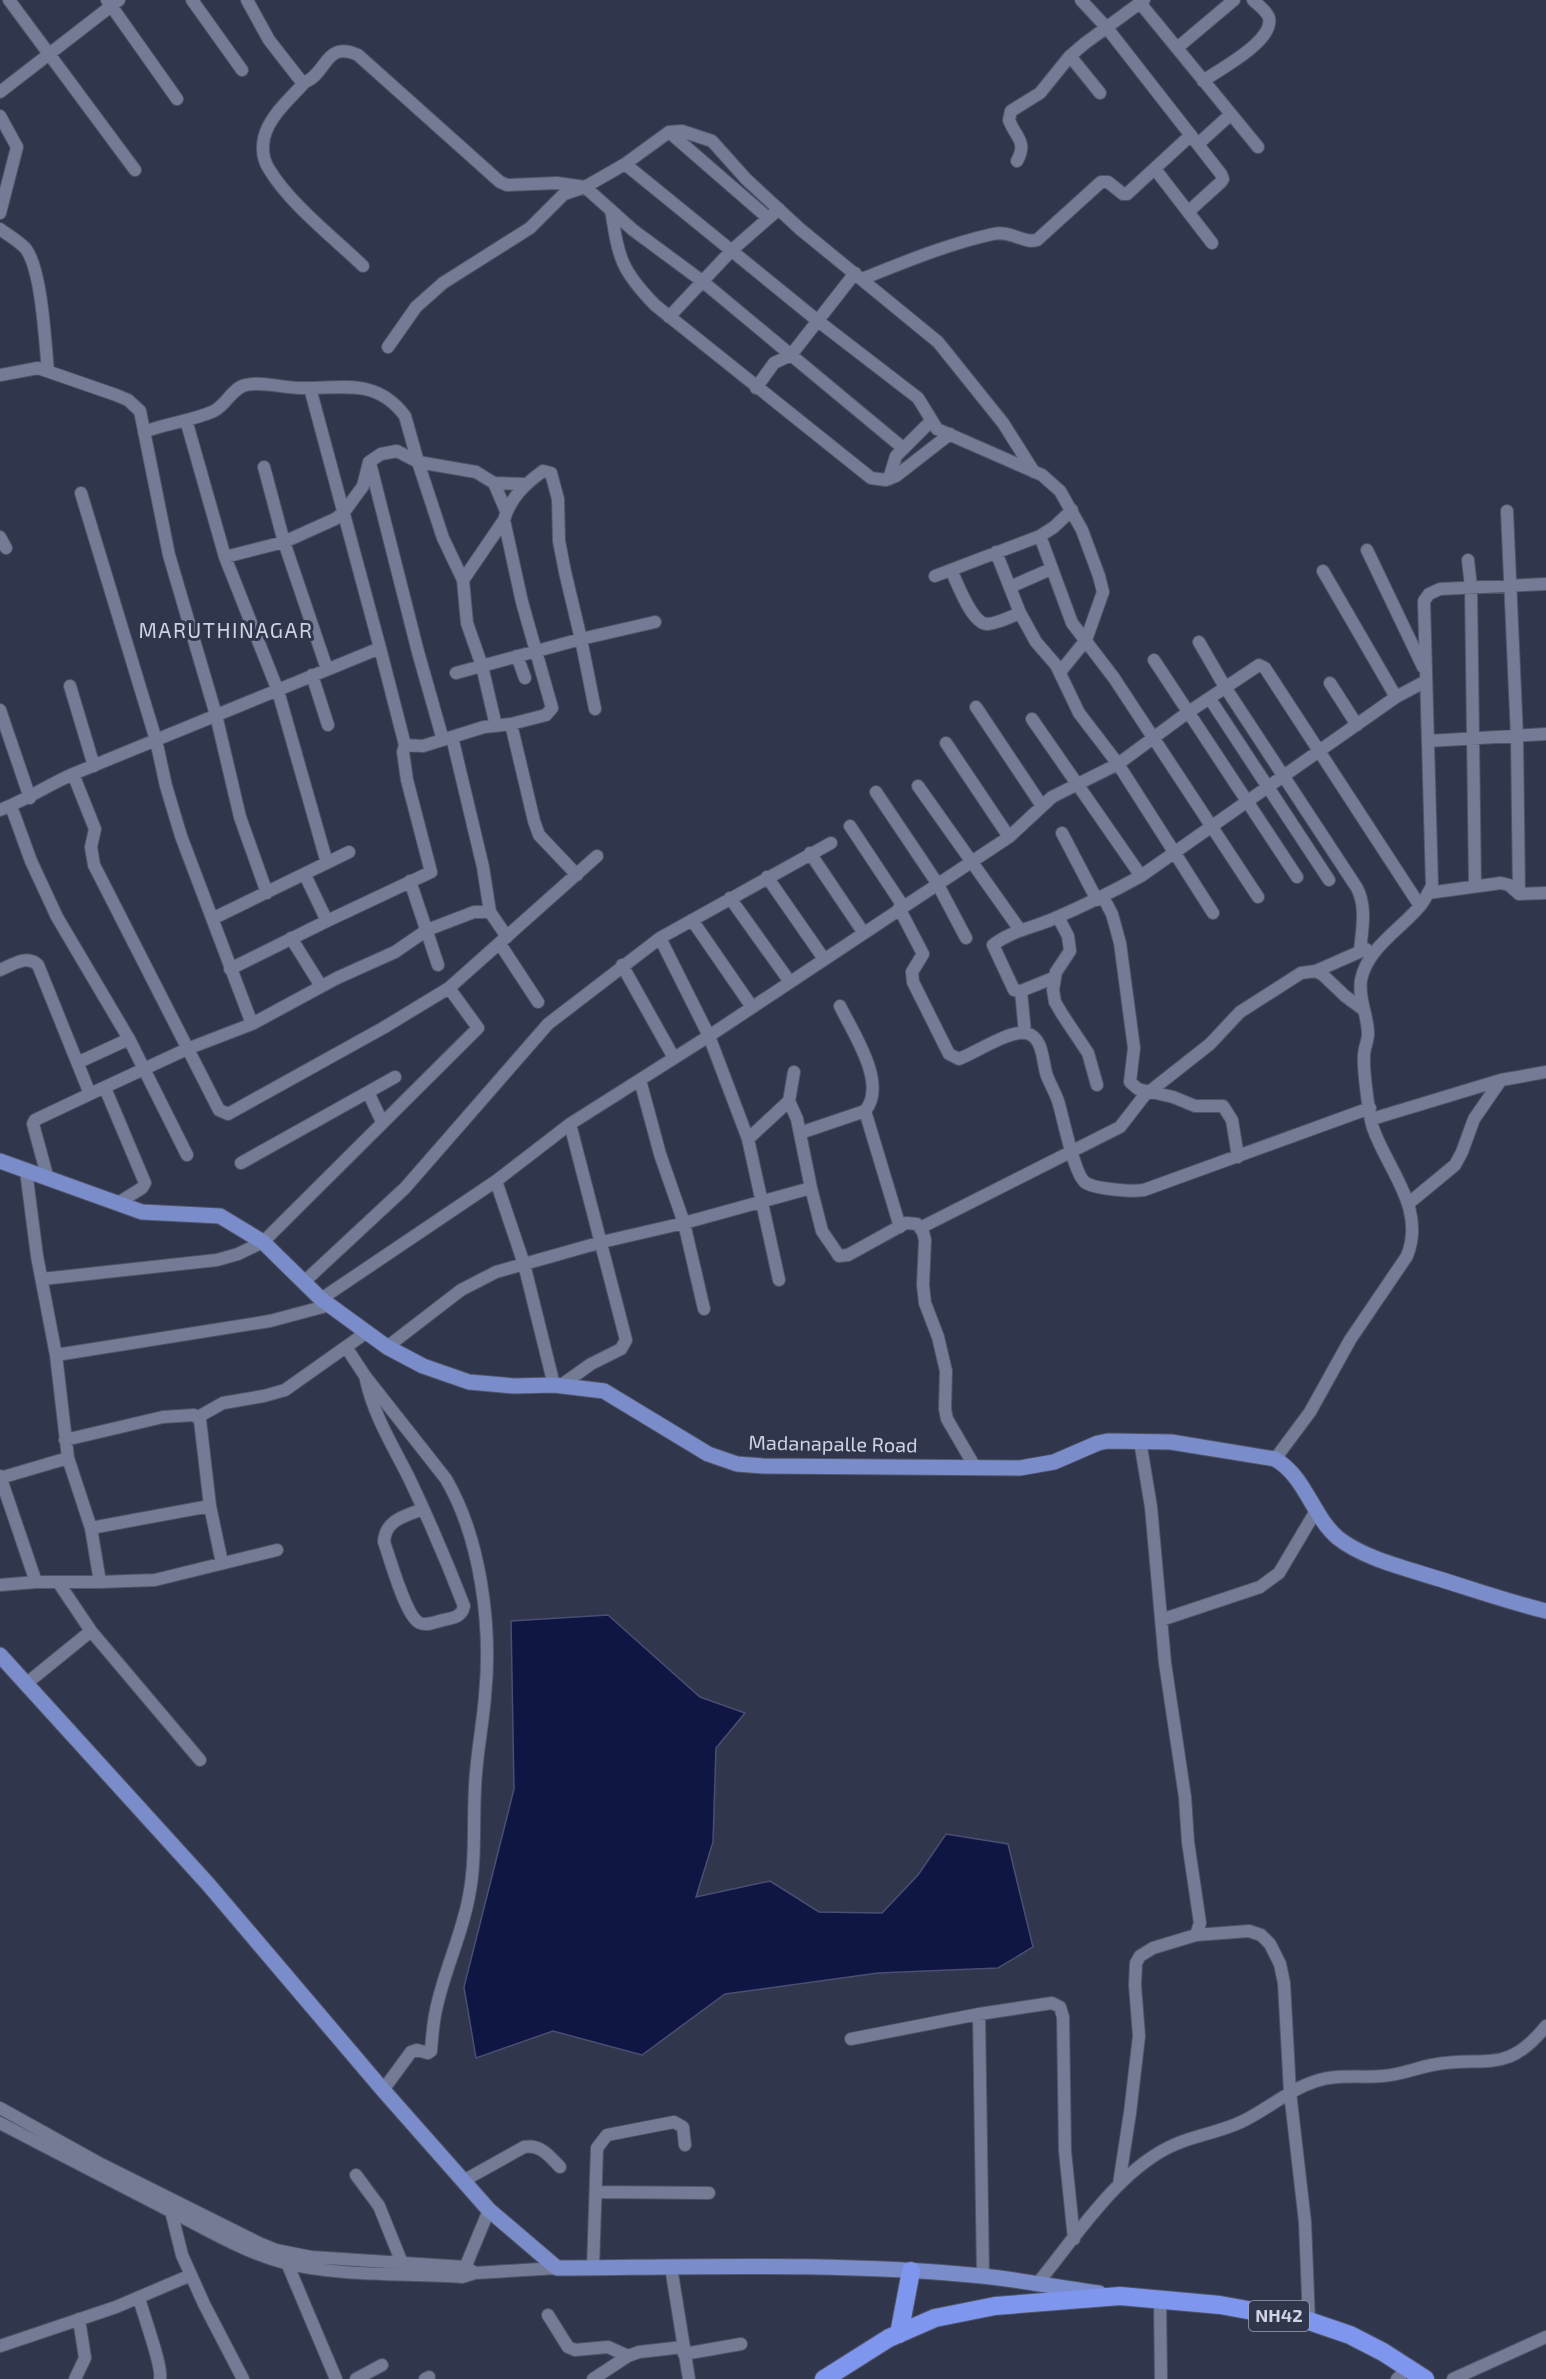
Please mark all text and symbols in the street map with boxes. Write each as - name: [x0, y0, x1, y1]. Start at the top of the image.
- district label: MARUTHINAGAR: [138, 617, 314, 642]
- street label: Madanapalle Road: [748, 1430, 918, 1456]
- road number: NH42: [1249, 2301, 1309, 2331]

